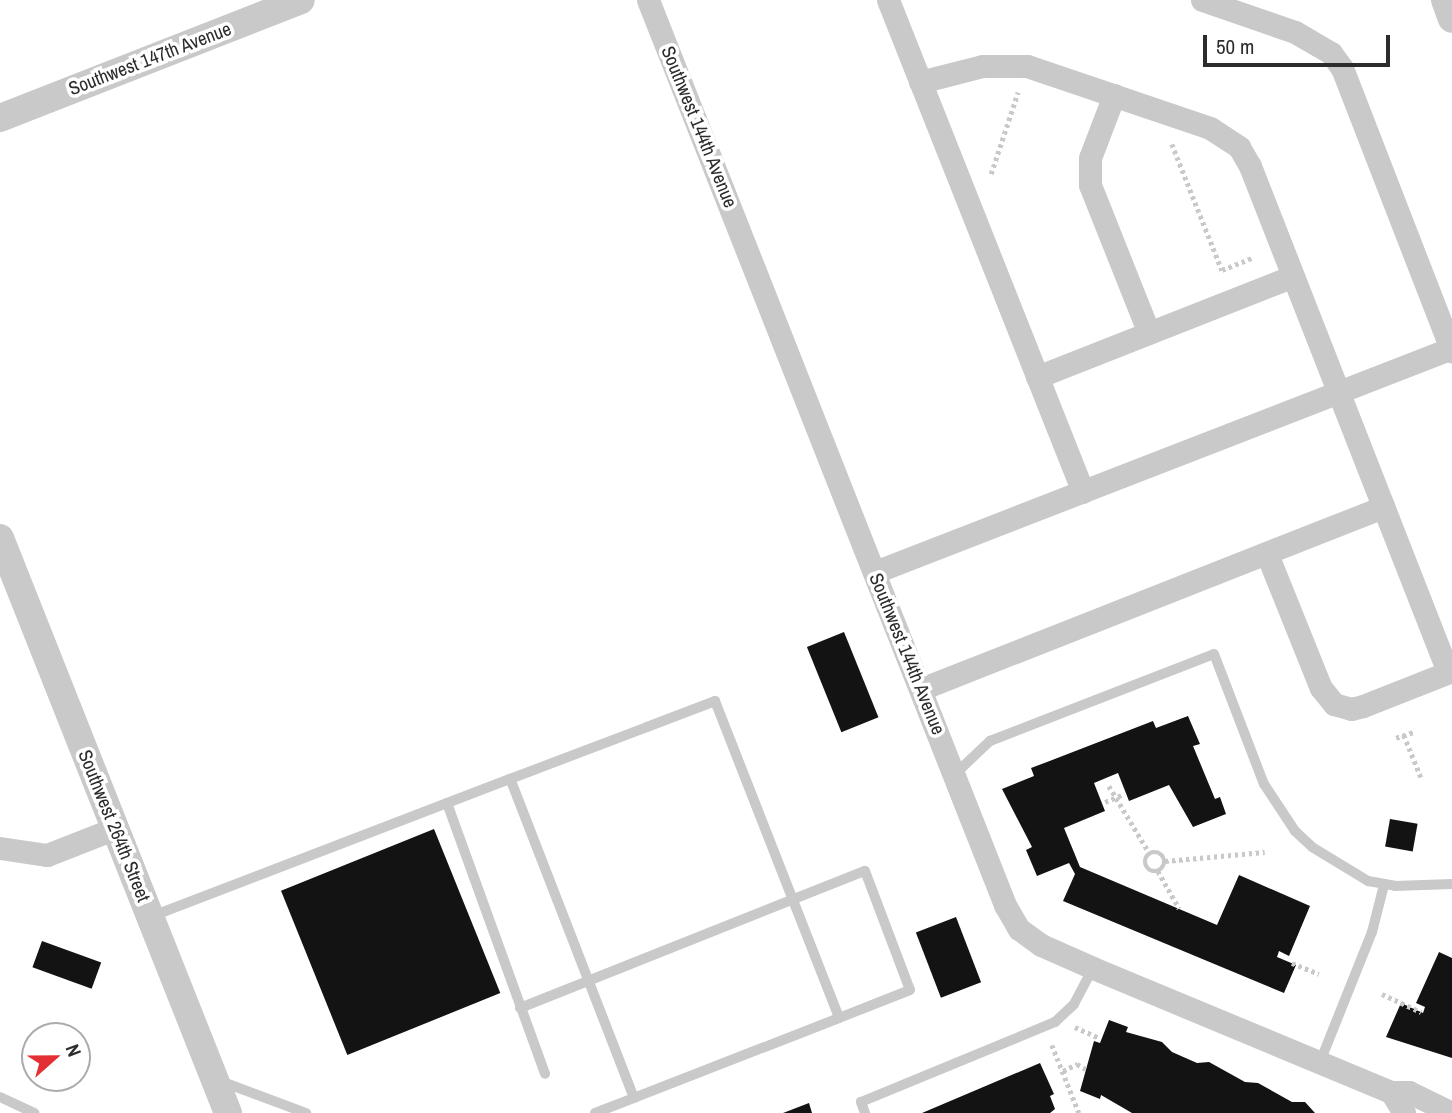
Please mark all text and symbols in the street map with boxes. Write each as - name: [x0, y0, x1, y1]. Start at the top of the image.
- street label: Southwest 147th Avenue: [65, 17, 235, 101]
- scale bar: [1207, 21, 1394, 65]
- text: 50 m: [1216, 32, 1254, 61]
- street label: Southwest 144th Avenue: [656, 43, 742, 211]
- street label: Southwest 144th Avenue: [864, 570, 950, 738]
- street label: Southwest 264th Street: [73, 747, 155, 905]
- north arrow: [21, 1022, 91, 1092]
- text: N: [60, 1040, 88, 1060]

